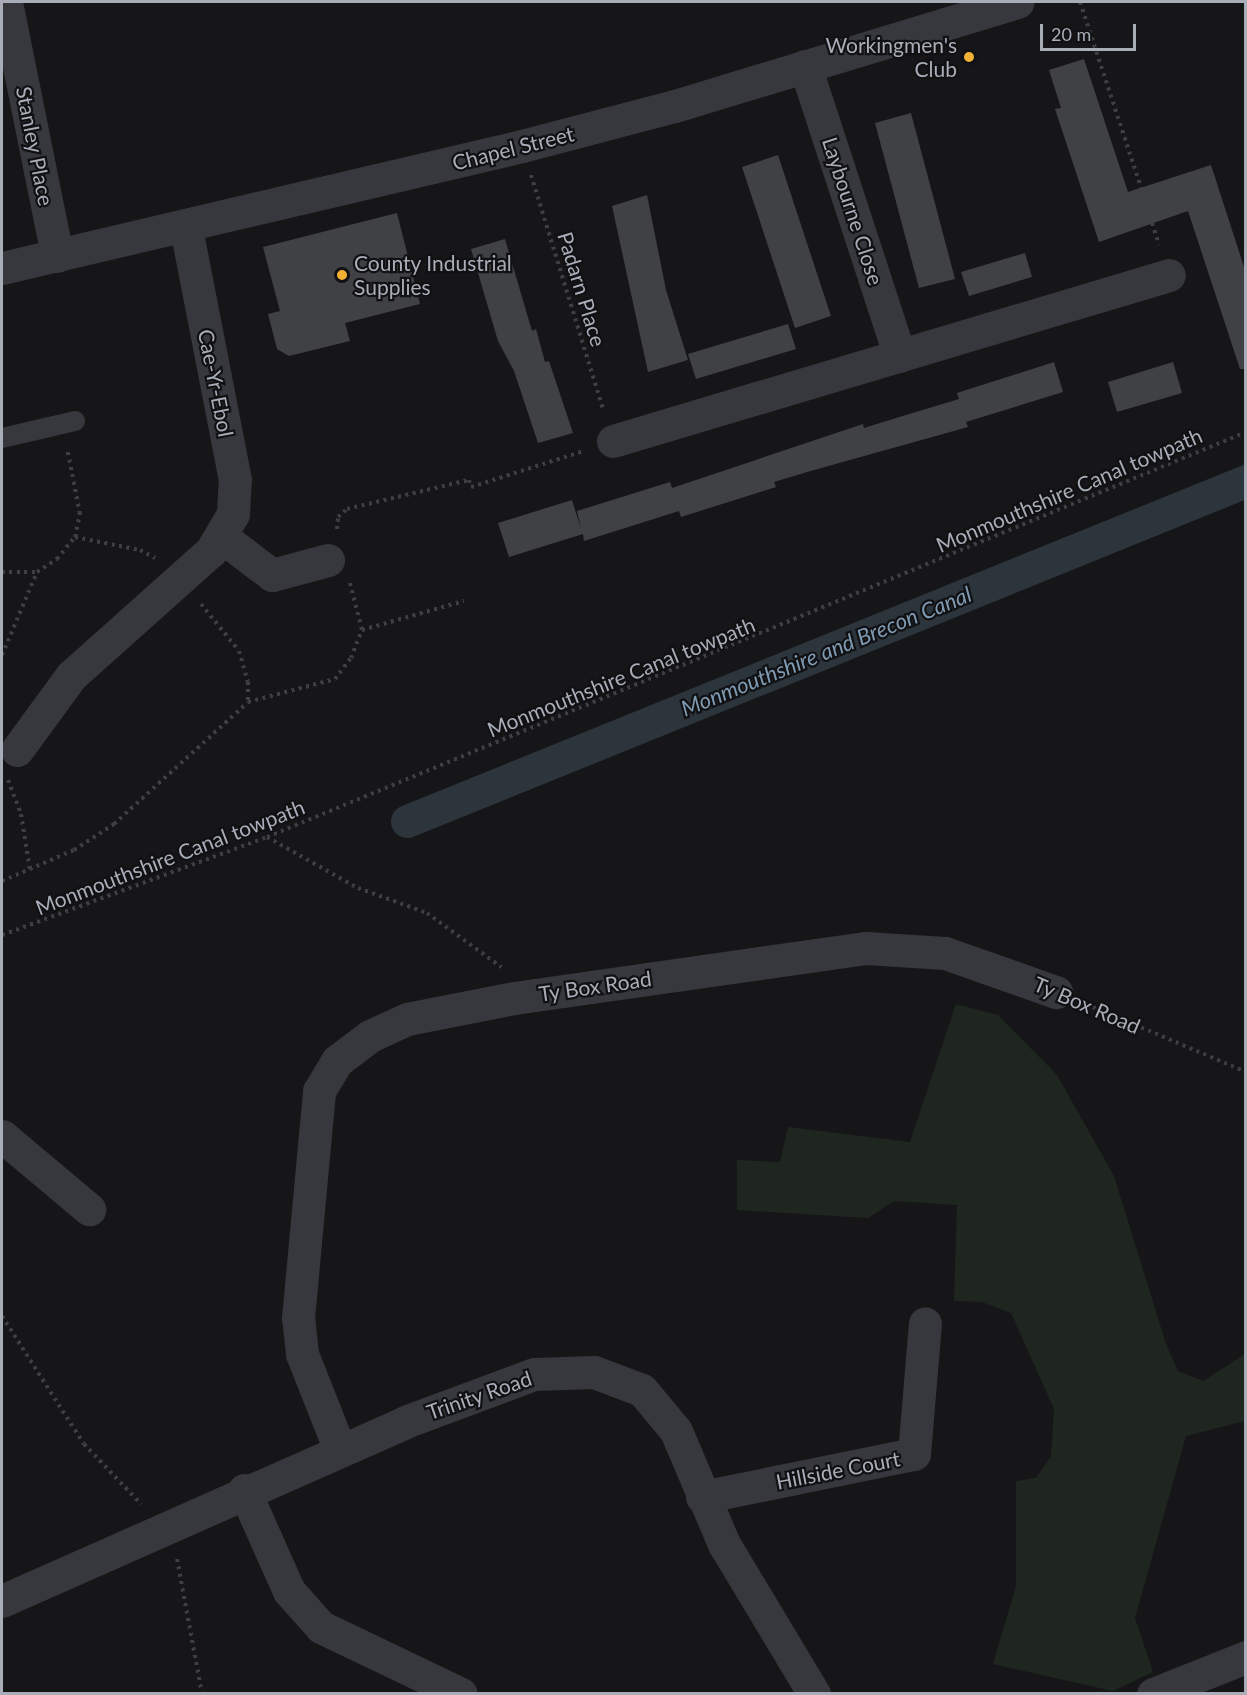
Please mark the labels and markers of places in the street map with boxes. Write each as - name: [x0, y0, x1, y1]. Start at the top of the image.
- place label: Workingmen's Club: [825, 32, 957, 82]
- marker: Workingmen's Club: [962, 50, 976, 64]
- place label: County Industrial Supplies: [354, 250, 512, 300]
- marker: County Industrial Supplies: [335, 268, 349, 282]

